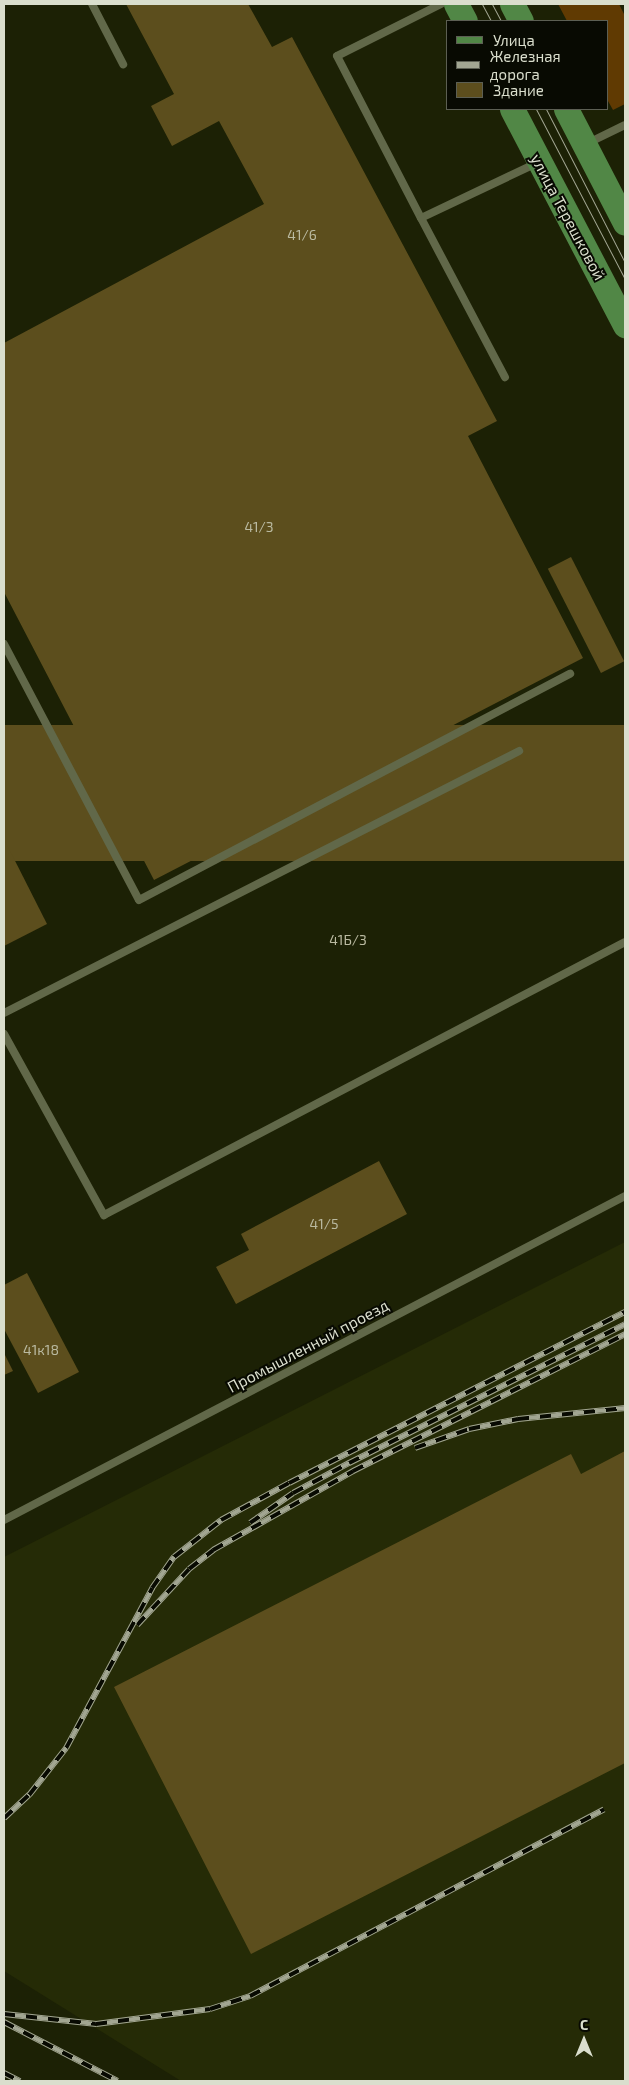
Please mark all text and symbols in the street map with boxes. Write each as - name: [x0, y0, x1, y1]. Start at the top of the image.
- legend: [446, 20, 609, 110]
- text: Улица: [493, 31, 535, 49]
- text: Железная дорога: [490, 47, 561, 83]
- text: Здание: [493, 81, 544, 99]
- street label: улица Терешковой: [527, 151, 609, 283]
- house number: 41/6: [287, 227, 317, 243]
- house number: 41/3: [244, 519, 274, 535]
- house number: 41Б/3: [329, 932, 367, 948]
- house number: 41/5: [310, 1216, 338, 1232]
- street label: Промышленный проезд: [224, 1295, 392, 1397]
- house number: 41к18: [23, 1342, 59, 1358]
- north arrow: [559, 2015, 609, 2065]
- text: С: [580, 2016, 588, 2033]

